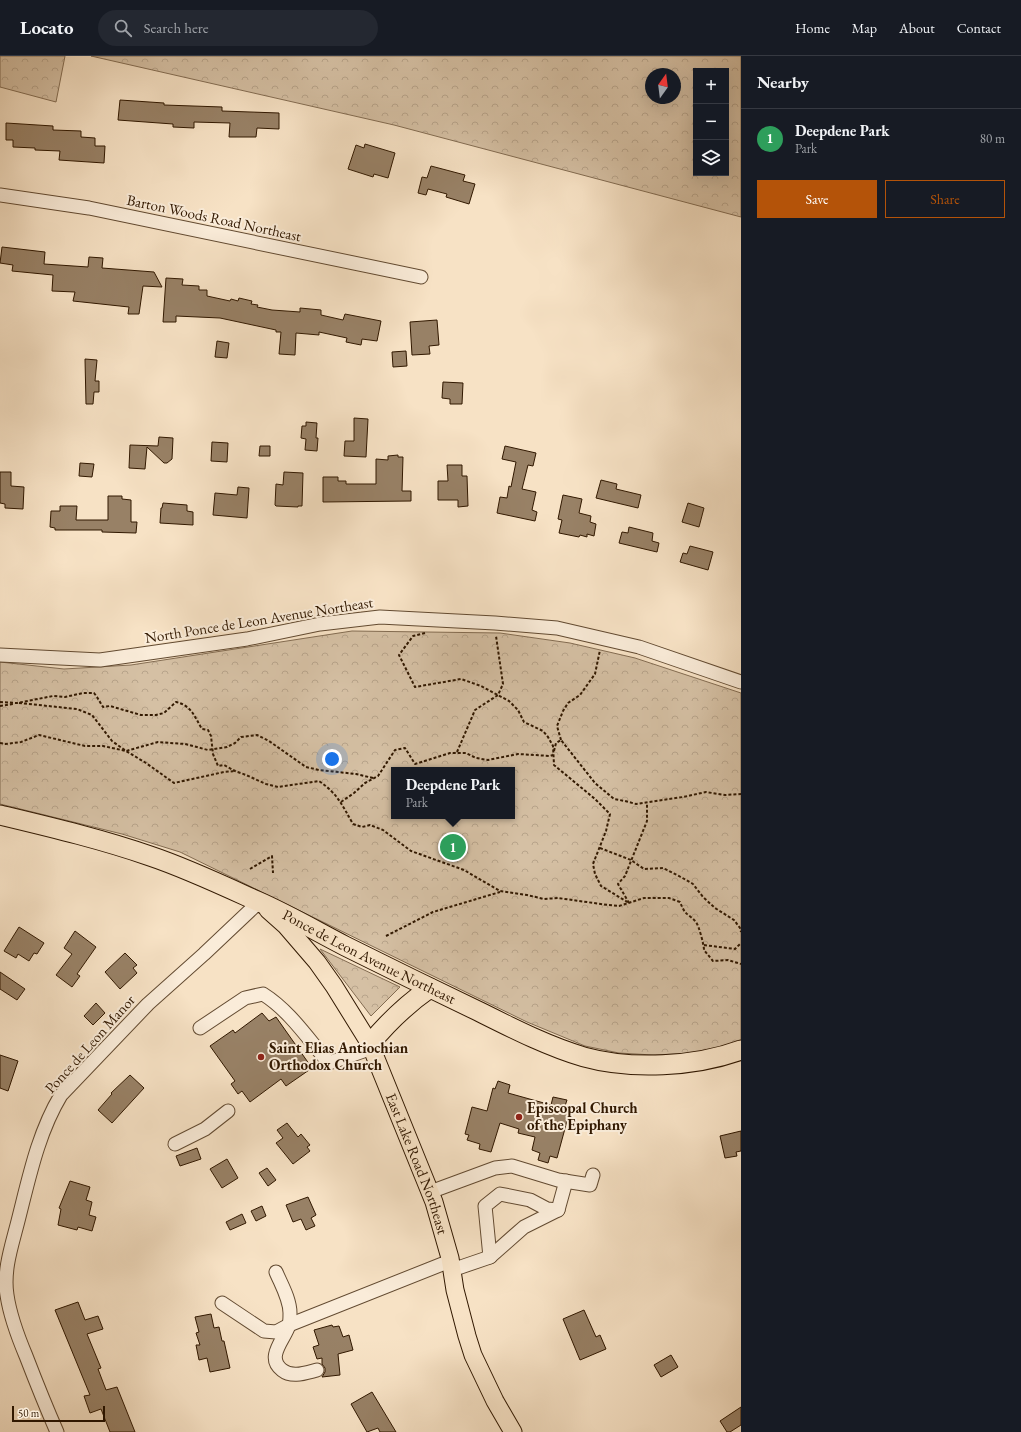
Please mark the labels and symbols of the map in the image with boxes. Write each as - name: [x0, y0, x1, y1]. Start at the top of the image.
- north arrow: [645, 68, 681, 104]
- street label: Barton Woods Road Northeast: [125, 190, 303, 245]
- street label: North Ponce de Leon Avenue Northeast: [143, 592, 375, 647]
- your location: [322, 749, 342, 769]
- pin: 1: [440, 832, 466, 862]
- street label: Ponce de Leon Avenue Northeast: [280, 905, 459, 1008]
- street label: Ponce de Leon Manor: [40, 990, 139, 1097]
- place label: Saint Elias Antiochian Orthodox Church: [269, 1038, 409, 1074]
- marker: Saint Elias Antiochian Orthodox Church: [256, 1052, 266, 1062]
- street label: East Lake Road Northeast: [382, 1090, 453, 1237]
- place label: Episcopal Church of the Epiphany: [527, 1098, 638, 1134]
- marker: Episcopal Church of the Epiphany: [514, 1112, 524, 1122]
- scale bar: [12, 1404, 105, 1423]

